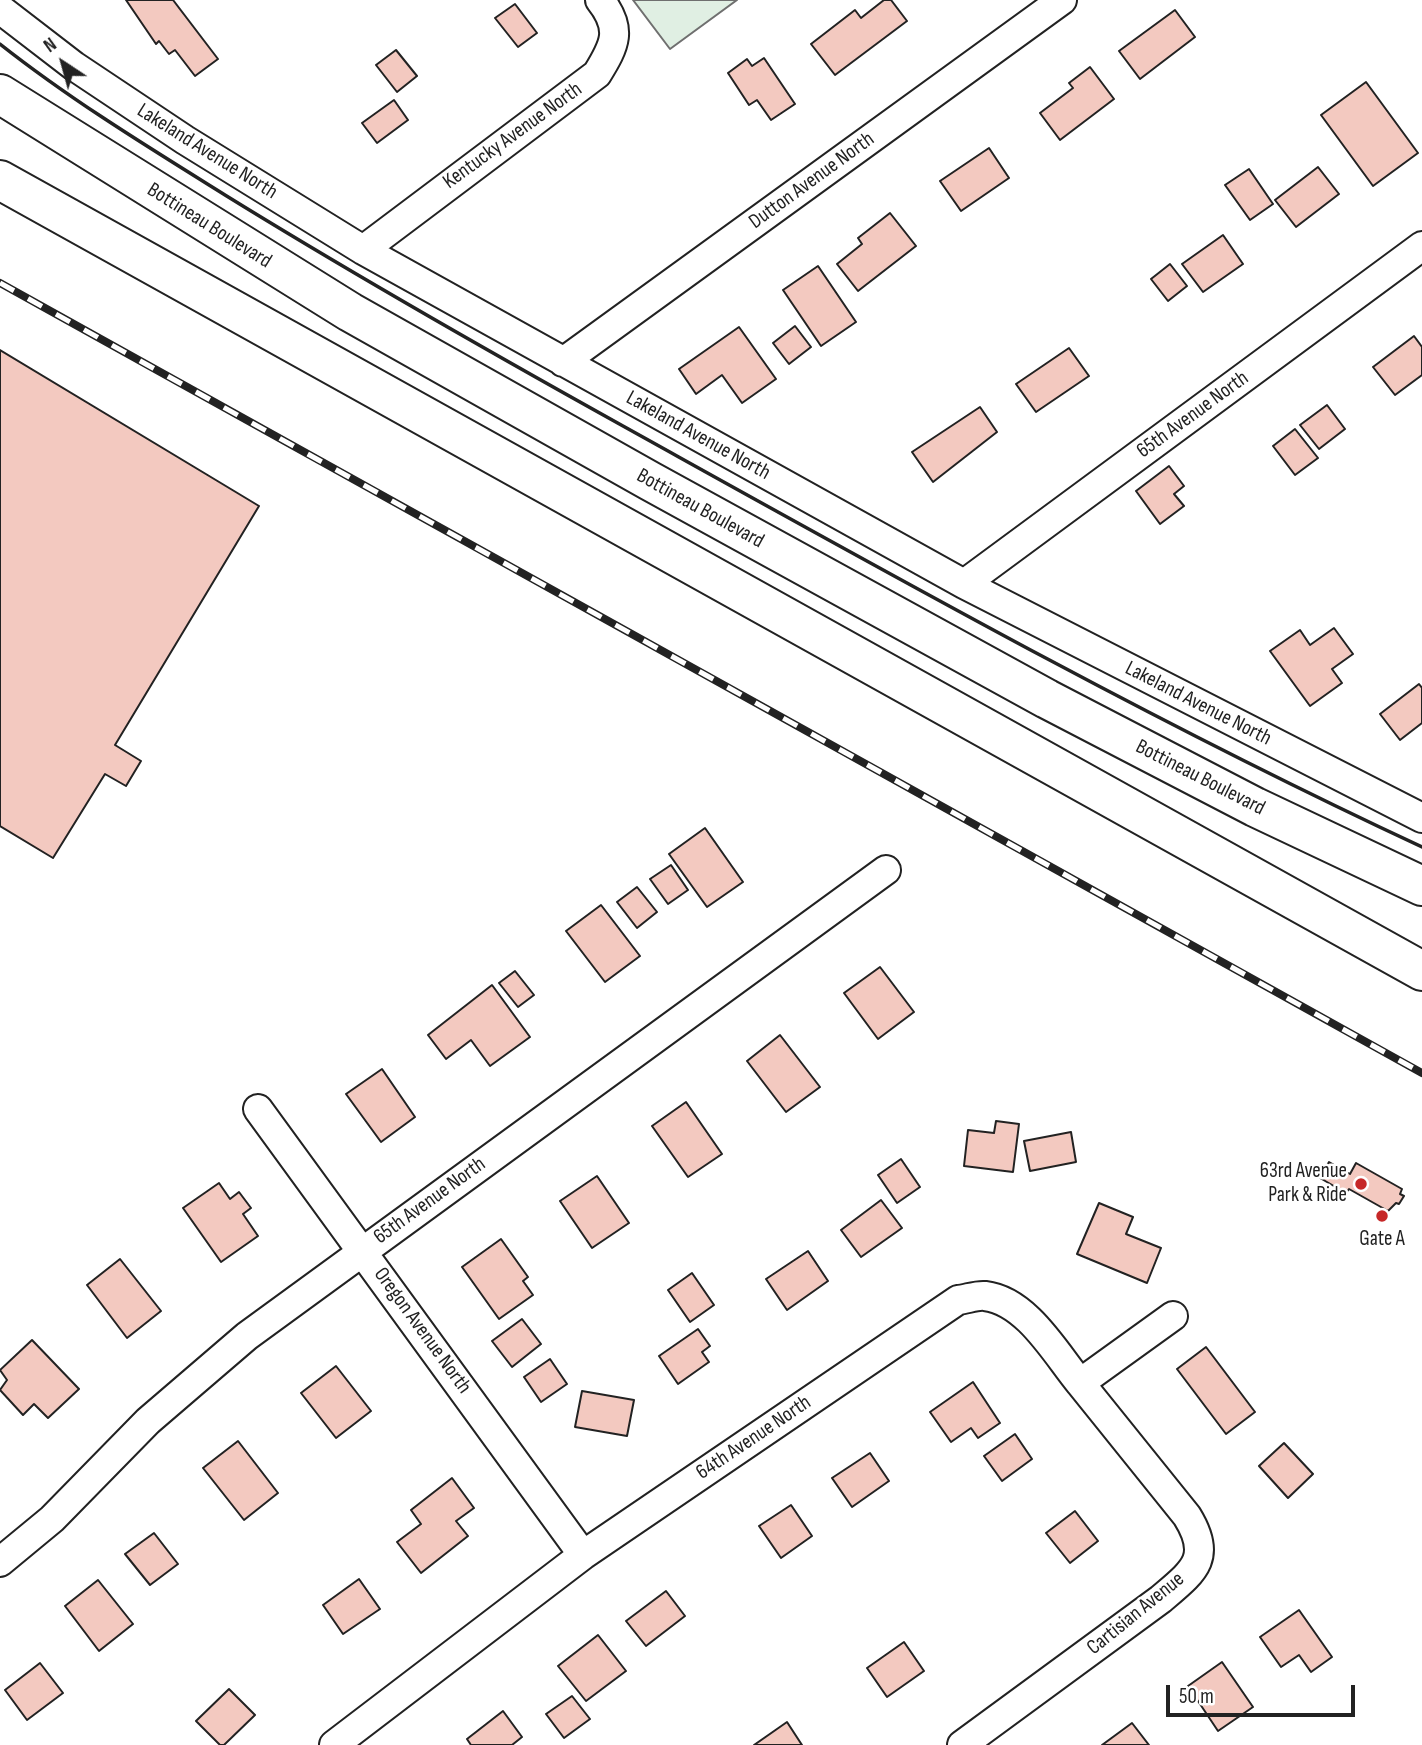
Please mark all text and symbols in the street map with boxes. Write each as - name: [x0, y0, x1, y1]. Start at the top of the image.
- north arrow: [28, 28, 98, 98]
- text: N: [39, 33, 61, 58]
- street label: Kentucky Avenue North: [439, 77, 587, 195]
- street label: Lakeland Avenue North: [132, 99, 282, 205]
- street label: Dutton Avenue North: [745, 127, 879, 235]
- street label: Bottineau Boulevard: [142, 178, 276, 274]
- street label: 65th Avenue North: [1132, 366, 1254, 464]
- street label: Lakeland Avenue North: [622, 386, 774, 486]
- street label: Bottineau Boulevard: [632, 464, 768, 554]
- street label: Lakeland Avenue North: [1121, 656, 1275, 752]
- street label: Bottineau Boulevard: [1131, 735, 1269, 821]
- street label: 65th Avenue North: [369, 1152, 491, 1250]
- place label: 63rd Avenue Park & Ride: [1260, 1159, 1347, 1209]
- marker: 63rd Avenue Park & Ride: [1353, 1176, 1369, 1192]
- marker: Gate A: [1374, 1208, 1390, 1224]
- place label: Gate A: [1359, 1227, 1405, 1253]
- street label: Oregon Avenue North: [368, 1263, 476, 1399]
- street label: 64th Avenue North: [692, 1390, 816, 1486]
- street label: Cartisian Avenue: [1082, 1567, 1190, 1661]
- scale bar: [1170, 1672, 1359, 1716]
- text: 50 m: [1179, 1684, 1214, 1709]

